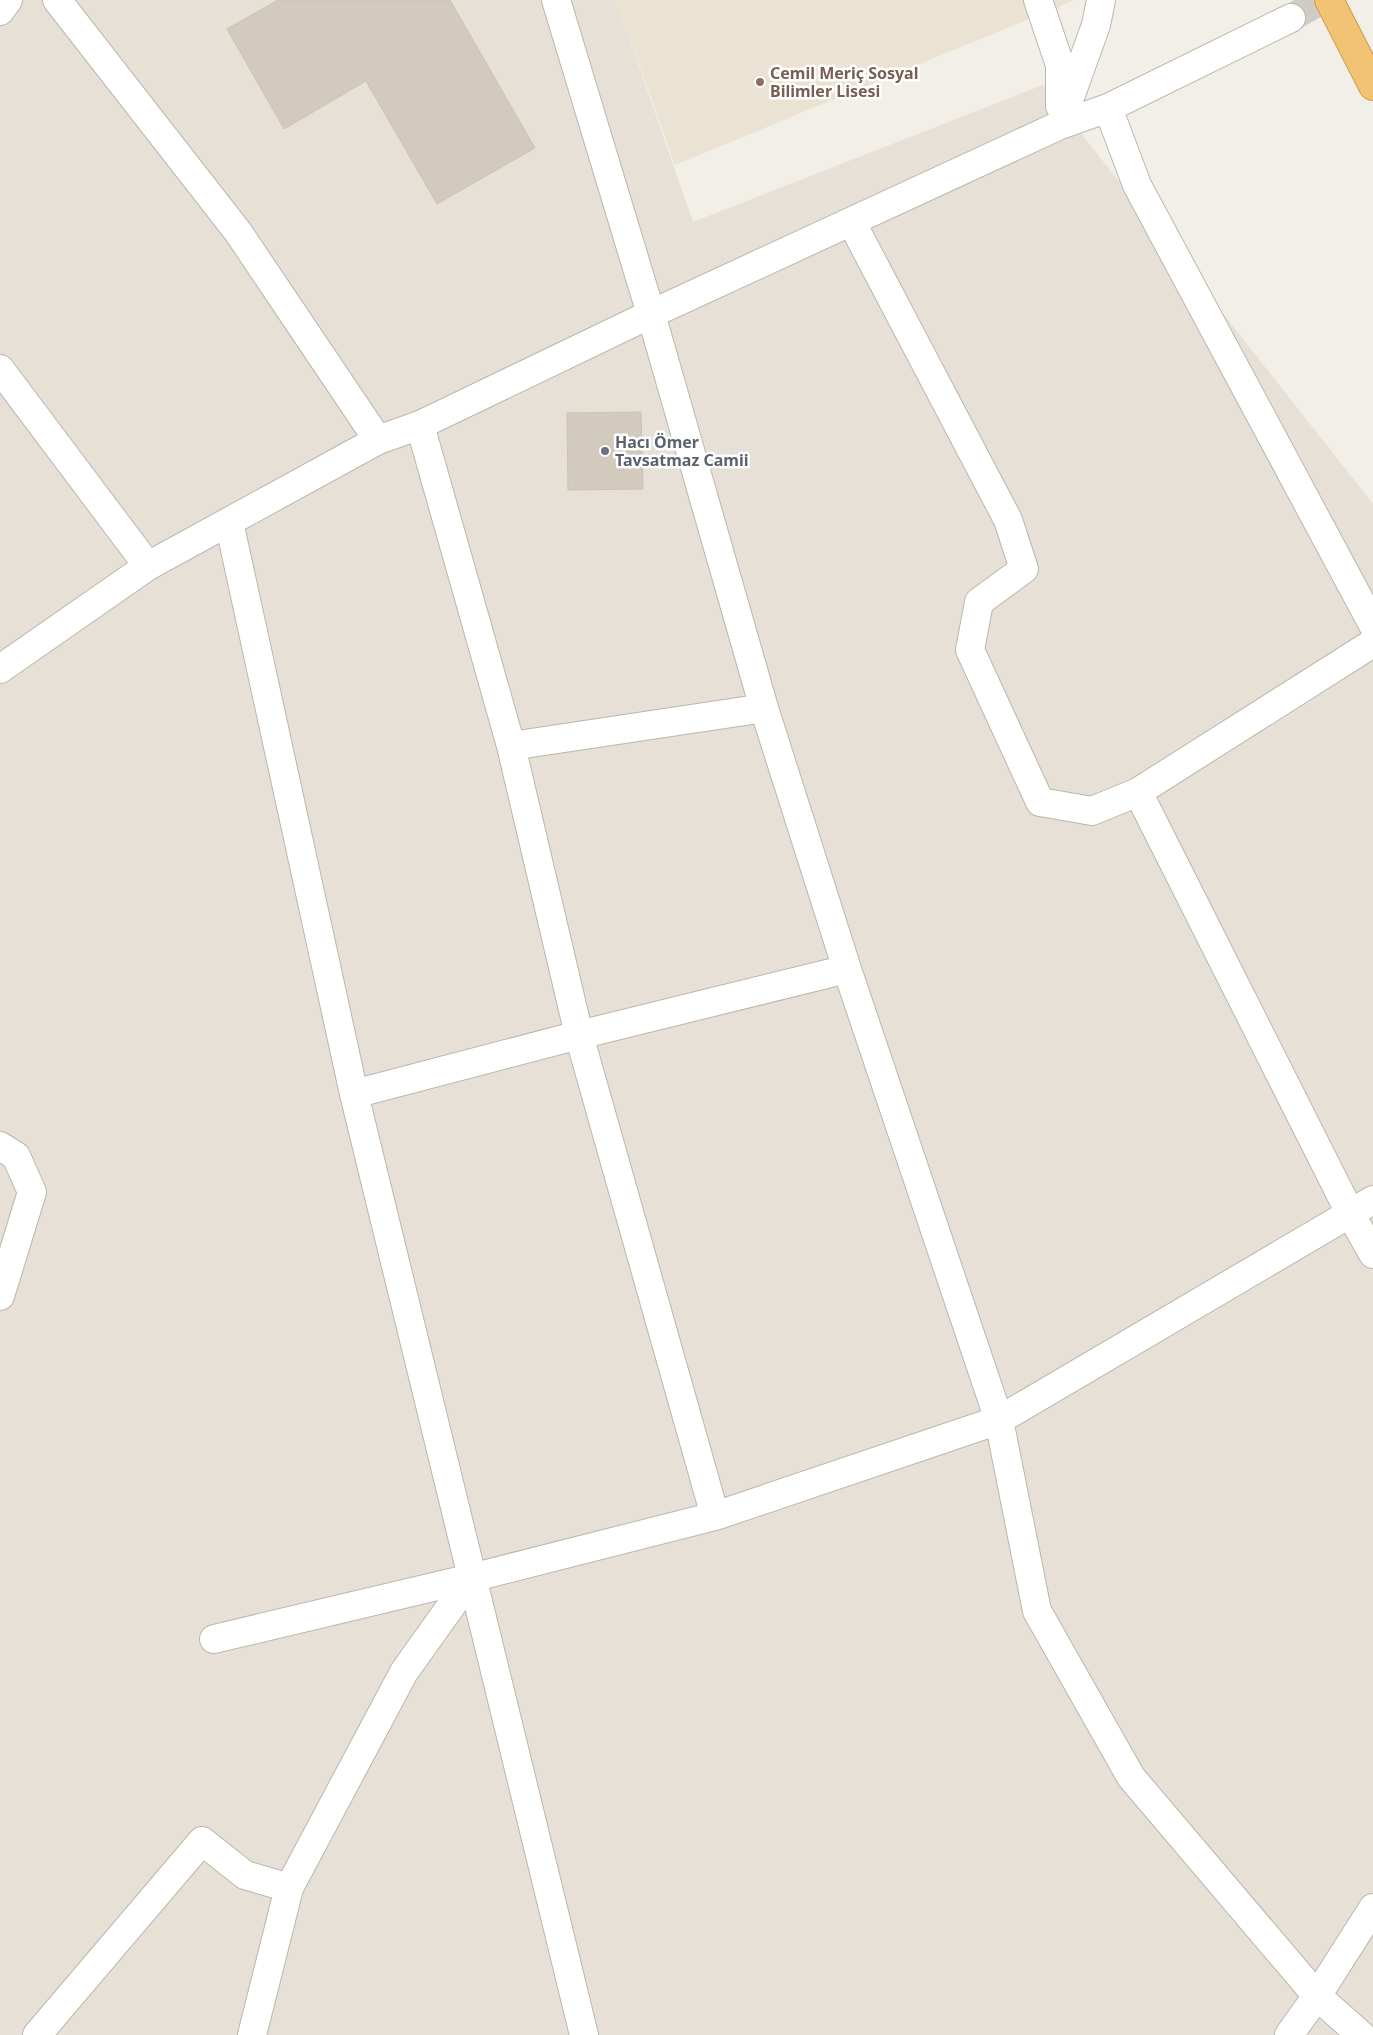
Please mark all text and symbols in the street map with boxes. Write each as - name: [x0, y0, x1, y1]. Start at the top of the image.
- place label: Cemil Meriç Sosyal Bilimler Lisesi: [770, 62, 918, 102]
- marker: Cemil Meriç Sosyal Bilimler Lisesi: [754, 76, 766, 88]
- place label: Hacı Ömer Tavsatmaz Camii: [615, 431, 749, 471]
- marker: Hacı Ömer Tavsatmaz Camii: [599, 445, 611, 457]

